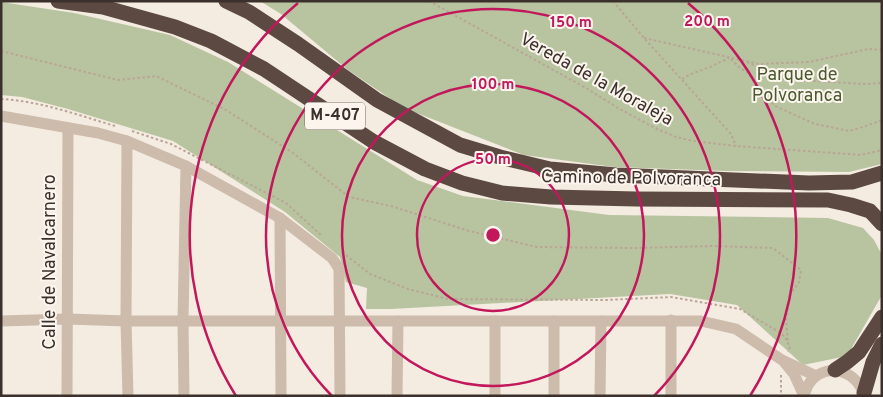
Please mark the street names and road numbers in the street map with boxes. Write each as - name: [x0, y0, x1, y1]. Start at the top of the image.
- street label: Vereda de la Moraleja: [515, 28, 677, 132]
- road number: M-407: [305, 102, 365, 130]
- street label: Camino de Polvoranca: [541, 166, 721, 192]
- street label: Calle de Navalcarnero: [39, 174, 62, 350]

